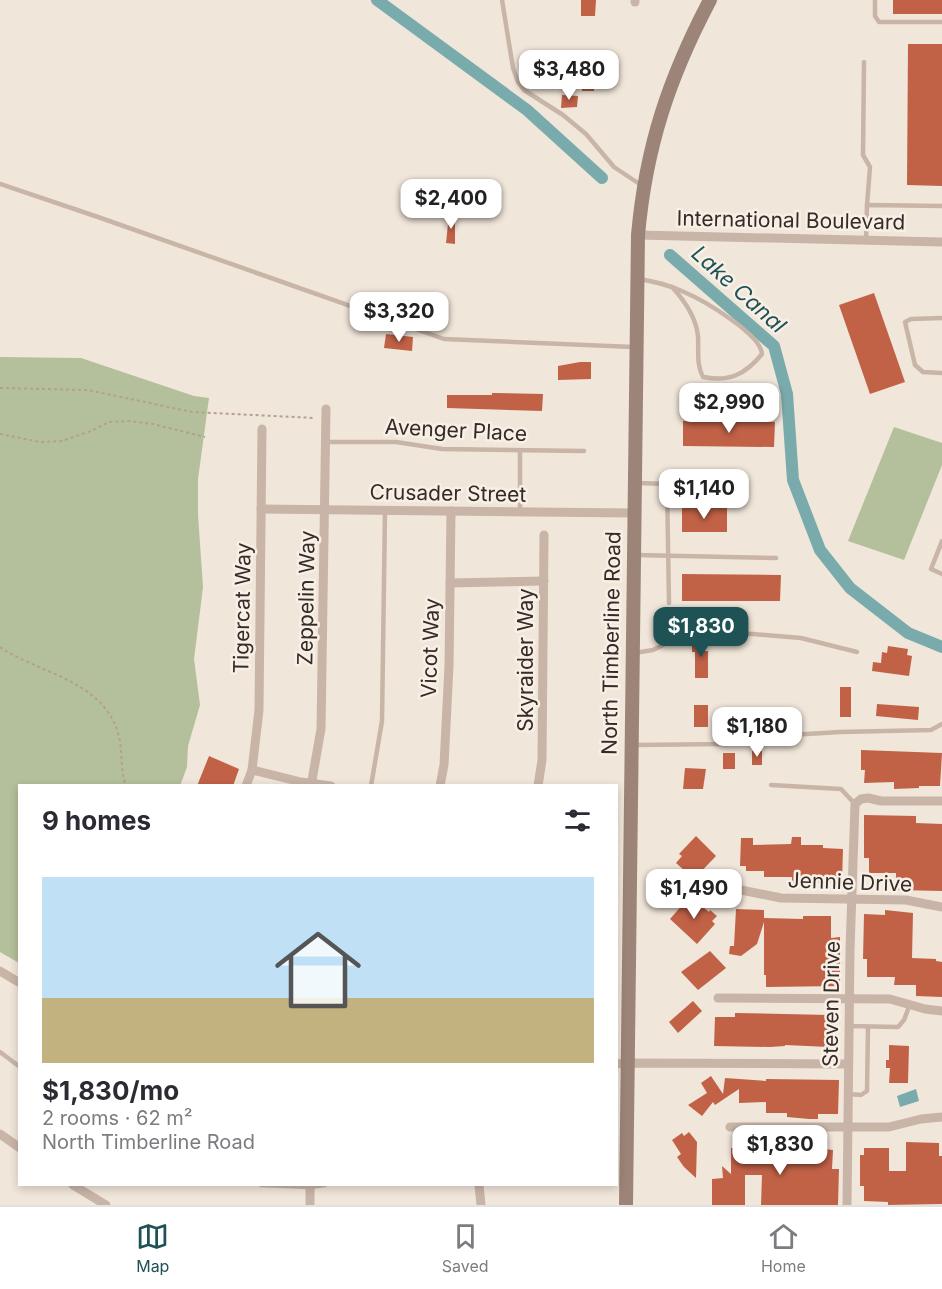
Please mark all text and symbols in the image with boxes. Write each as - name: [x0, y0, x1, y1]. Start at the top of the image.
- pin: $3,480: [520, 50, 618, 101]
- text: $3,480: [533, 57, 605, 81]
- pin: $2,400: [402, 179, 500, 230]
- text: $2,400: [415, 186, 487, 210]
- street label: International Boulevard: [676, 206, 906, 234]
- water label: Lake Canal: [687, 240, 792, 339]
- pin: $3,320: [350, 292, 448, 343]
- text: $3,320: [364, 299, 434, 323]
- pin: $2,990: [680, 383, 778, 434]
- text: $2,990: [693, 390, 765, 414]
- street label: Avenger Place: [384, 414, 528, 446]
- pin: $1,140: [655, 469, 753, 520]
- text: $1,140: [673, 476, 735, 500]
- street label: Crusader Street: [369, 479, 527, 507]
- street label: Zeppelin Way: [292, 530, 320, 666]
- street label: North Timberline Road: [597, 531, 625, 755]
- street label: Tigercat Way: [228, 542, 256, 674]
- street label: Skyraider Way: [513, 588, 538, 732]
- street label: Vicot Way: [416, 597, 444, 698]
- pin: $1,830: [652, 607, 750, 658]
- text: $1,830: [667, 614, 735, 638]
- pin: $1,180: [708, 707, 806, 758]
- text: $1,180: [726, 714, 788, 738]
- icon: filters: [561, 804, 594, 837]
- text: 9 homes: [42, 805, 151, 836]
- street label: Jennie Drive: [787, 867, 913, 897]
- pin: $1,490: [645, 869, 743, 920]
- text: $1,490: [660, 876, 728, 900]
- icon: home: [264, 916, 372, 1024]
- street label: Steven Drive: [817, 941, 845, 1067]
- text: $1,830/mo: [42, 1075, 179, 1106]
- text: 2 rooms · 62 m²: [42, 1106, 193, 1130]
- pin: $1,830: [731, 1125, 829, 1176]
- text: North Timberline Road: [42, 1130, 255, 1154]
- text: $1,830: [746, 1132, 814, 1156]
- tab: Map: [136, 1220, 169, 1276]
- tab: Saved: [442, 1220, 489, 1276]
- tab: Home: [761, 1220, 806, 1276]

